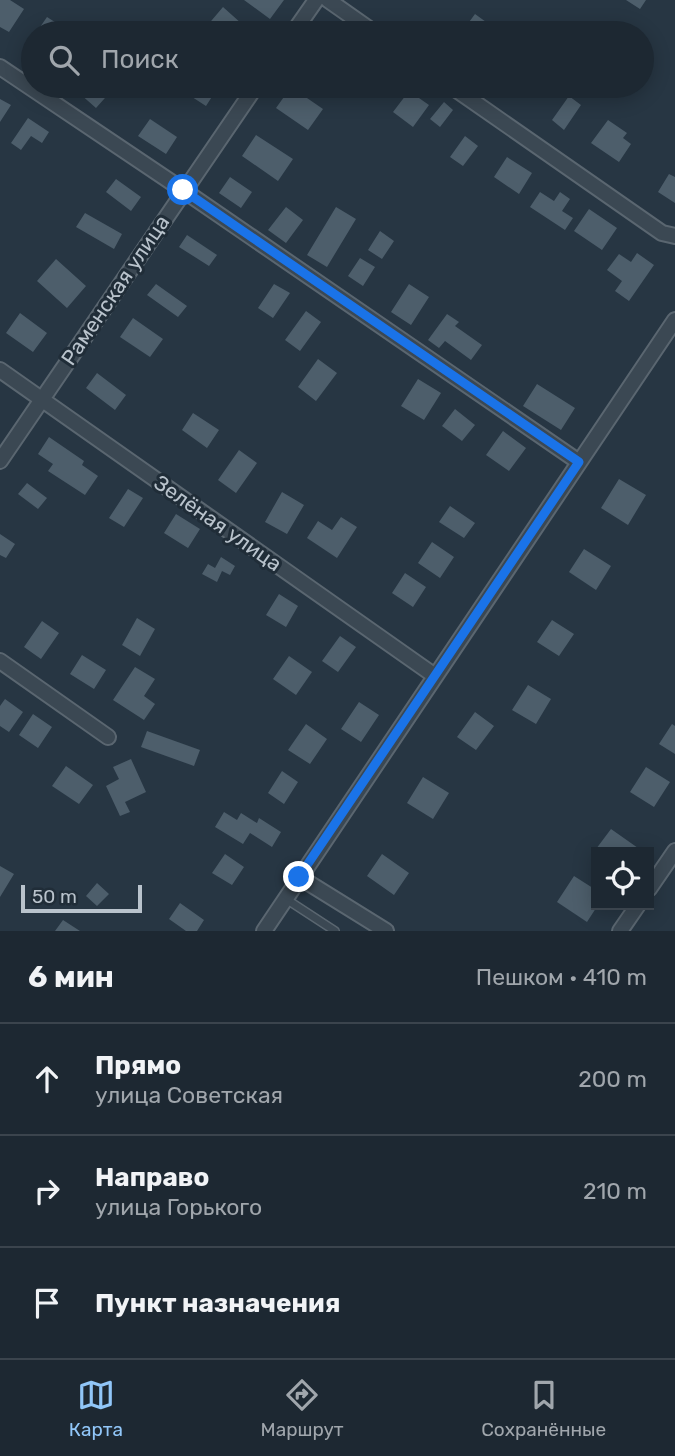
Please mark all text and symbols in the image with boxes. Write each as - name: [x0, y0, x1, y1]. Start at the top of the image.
- search box: [21, 21, 654, 98]
- icon: search: [45, 41, 83, 79]
- text: Поиск: [101, 44, 179, 75]
- route start: [167, 174, 198, 205]
- street label: Раменская улица: [56, 210, 174, 370]
- street label: Зелёная улица: [149, 470, 287, 576]
- map controls: [591, 847, 654, 910]
- button: locate: [591, 847, 654, 910]
- route end: [283, 861, 314, 892]
- scale bar: [21, 882, 142, 914]
- text: 50 m: [32, 885, 77, 908]
- text: 6 мин: [28, 959, 114, 995]
- text: Пешком · 410 m: [476, 963, 647, 991]
- text: Прямо: [95, 1050, 181, 1081]
- icon: ahead: [28, 1060, 66, 1098]
- text: 200 m: [578, 1065, 647, 1093]
- text: улица Советская: [95, 1081, 283, 1109]
- text: Направо: [95, 1162, 209, 1193]
- icon: right: [28, 1172, 66, 1210]
- text: 210 m: [583, 1177, 647, 1205]
- text: улица Горького: [95, 1193, 262, 1221]
- icon: arrive: [28, 1284, 66, 1322]
- text: Пункт назначения: [95, 1288, 340, 1319]
- tab: Карта: [69, 1376, 123, 1441]
- tab: Маршрут: [261, 1376, 344, 1441]
- tab: Сохранённые: [481, 1376, 606, 1441]

